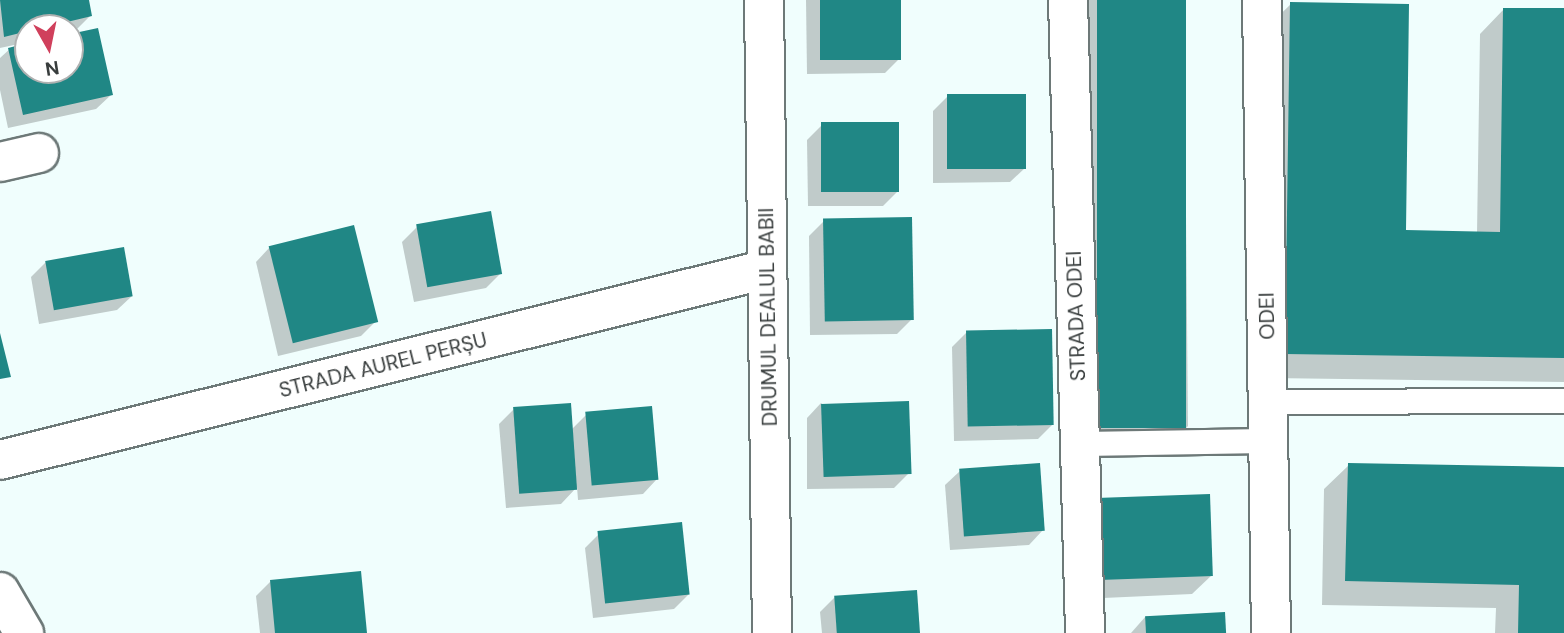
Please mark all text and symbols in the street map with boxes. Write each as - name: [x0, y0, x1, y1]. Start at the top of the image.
- north arrow: [14, 14, 84, 84]
- text: N: [43, 55, 61, 82]
- street label: DRUMUL DEALUL BABII: [753, 207, 783, 427]
- street label: STRADA ODEI: [1061, 250, 1091, 382]
- street label: ODEI: [1254, 292, 1280, 340]
- street label: STRADA AUREL PERȘU: [276, 327, 490, 403]

